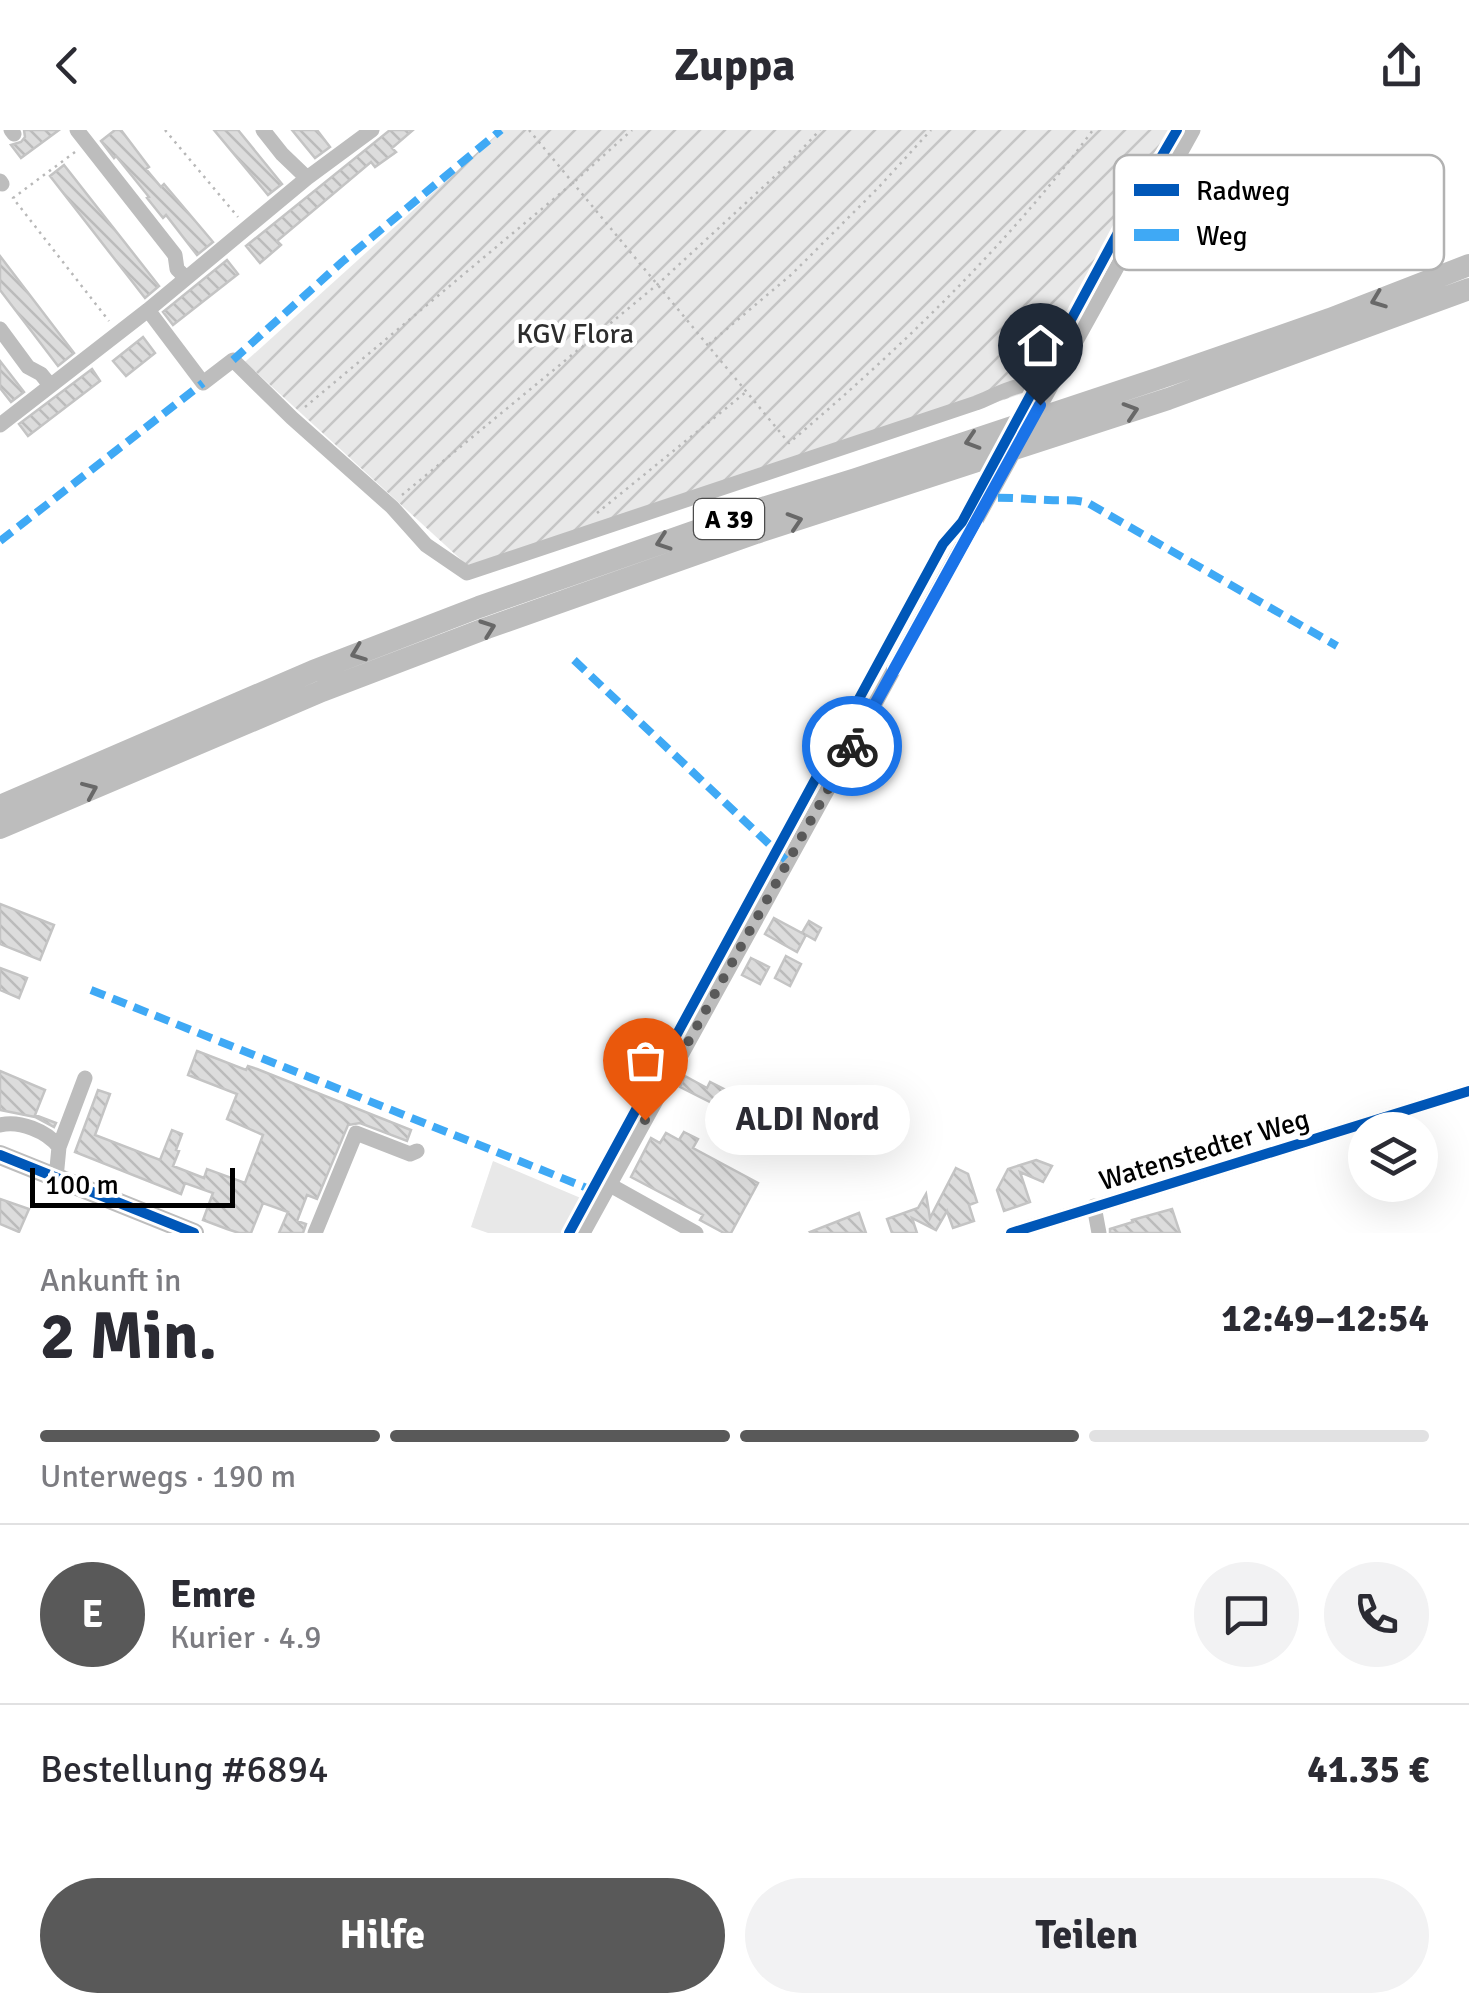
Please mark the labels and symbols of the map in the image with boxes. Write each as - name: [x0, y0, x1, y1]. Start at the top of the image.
- legend: [1114, 155, 1444, 270]
- text: Radweg: [1196, 174, 1290, 208]
- text: Weg: [1196, 219, 1248, 253]
- one-way arrow: [1370, 288, 1388, 308]
- pin: [998, 303, 1083, 406]
- park label: KGV Flora: [516, 317, 634, 351]
- one-way arrow: [1121, 402, 1138, 422]
- one-way arrow: [964, 429, 981, 449]
- road number: A 39: [694, 499, 764, 539]
- one-way arrow: [786, 512, 803, 532]
- one-way arrow: [656, 530, 673, 551]
- one-way arrow: [478, 620, 496, 640]
- one-way arrow: [350, 642, 367, 662]
- courier: [802, 696, 902, 796]
- one-way arrow: [80, 781, 98, 801]
- pin: [603, 1018, 688, 1121]
- callout: ALDI Nord: [705, 1085, 910, 1155]
- street label: Watenstedter Weg: [1095, 1102, 1313, 1198]
- scale bar: [30, 1163, 235, 1208]

